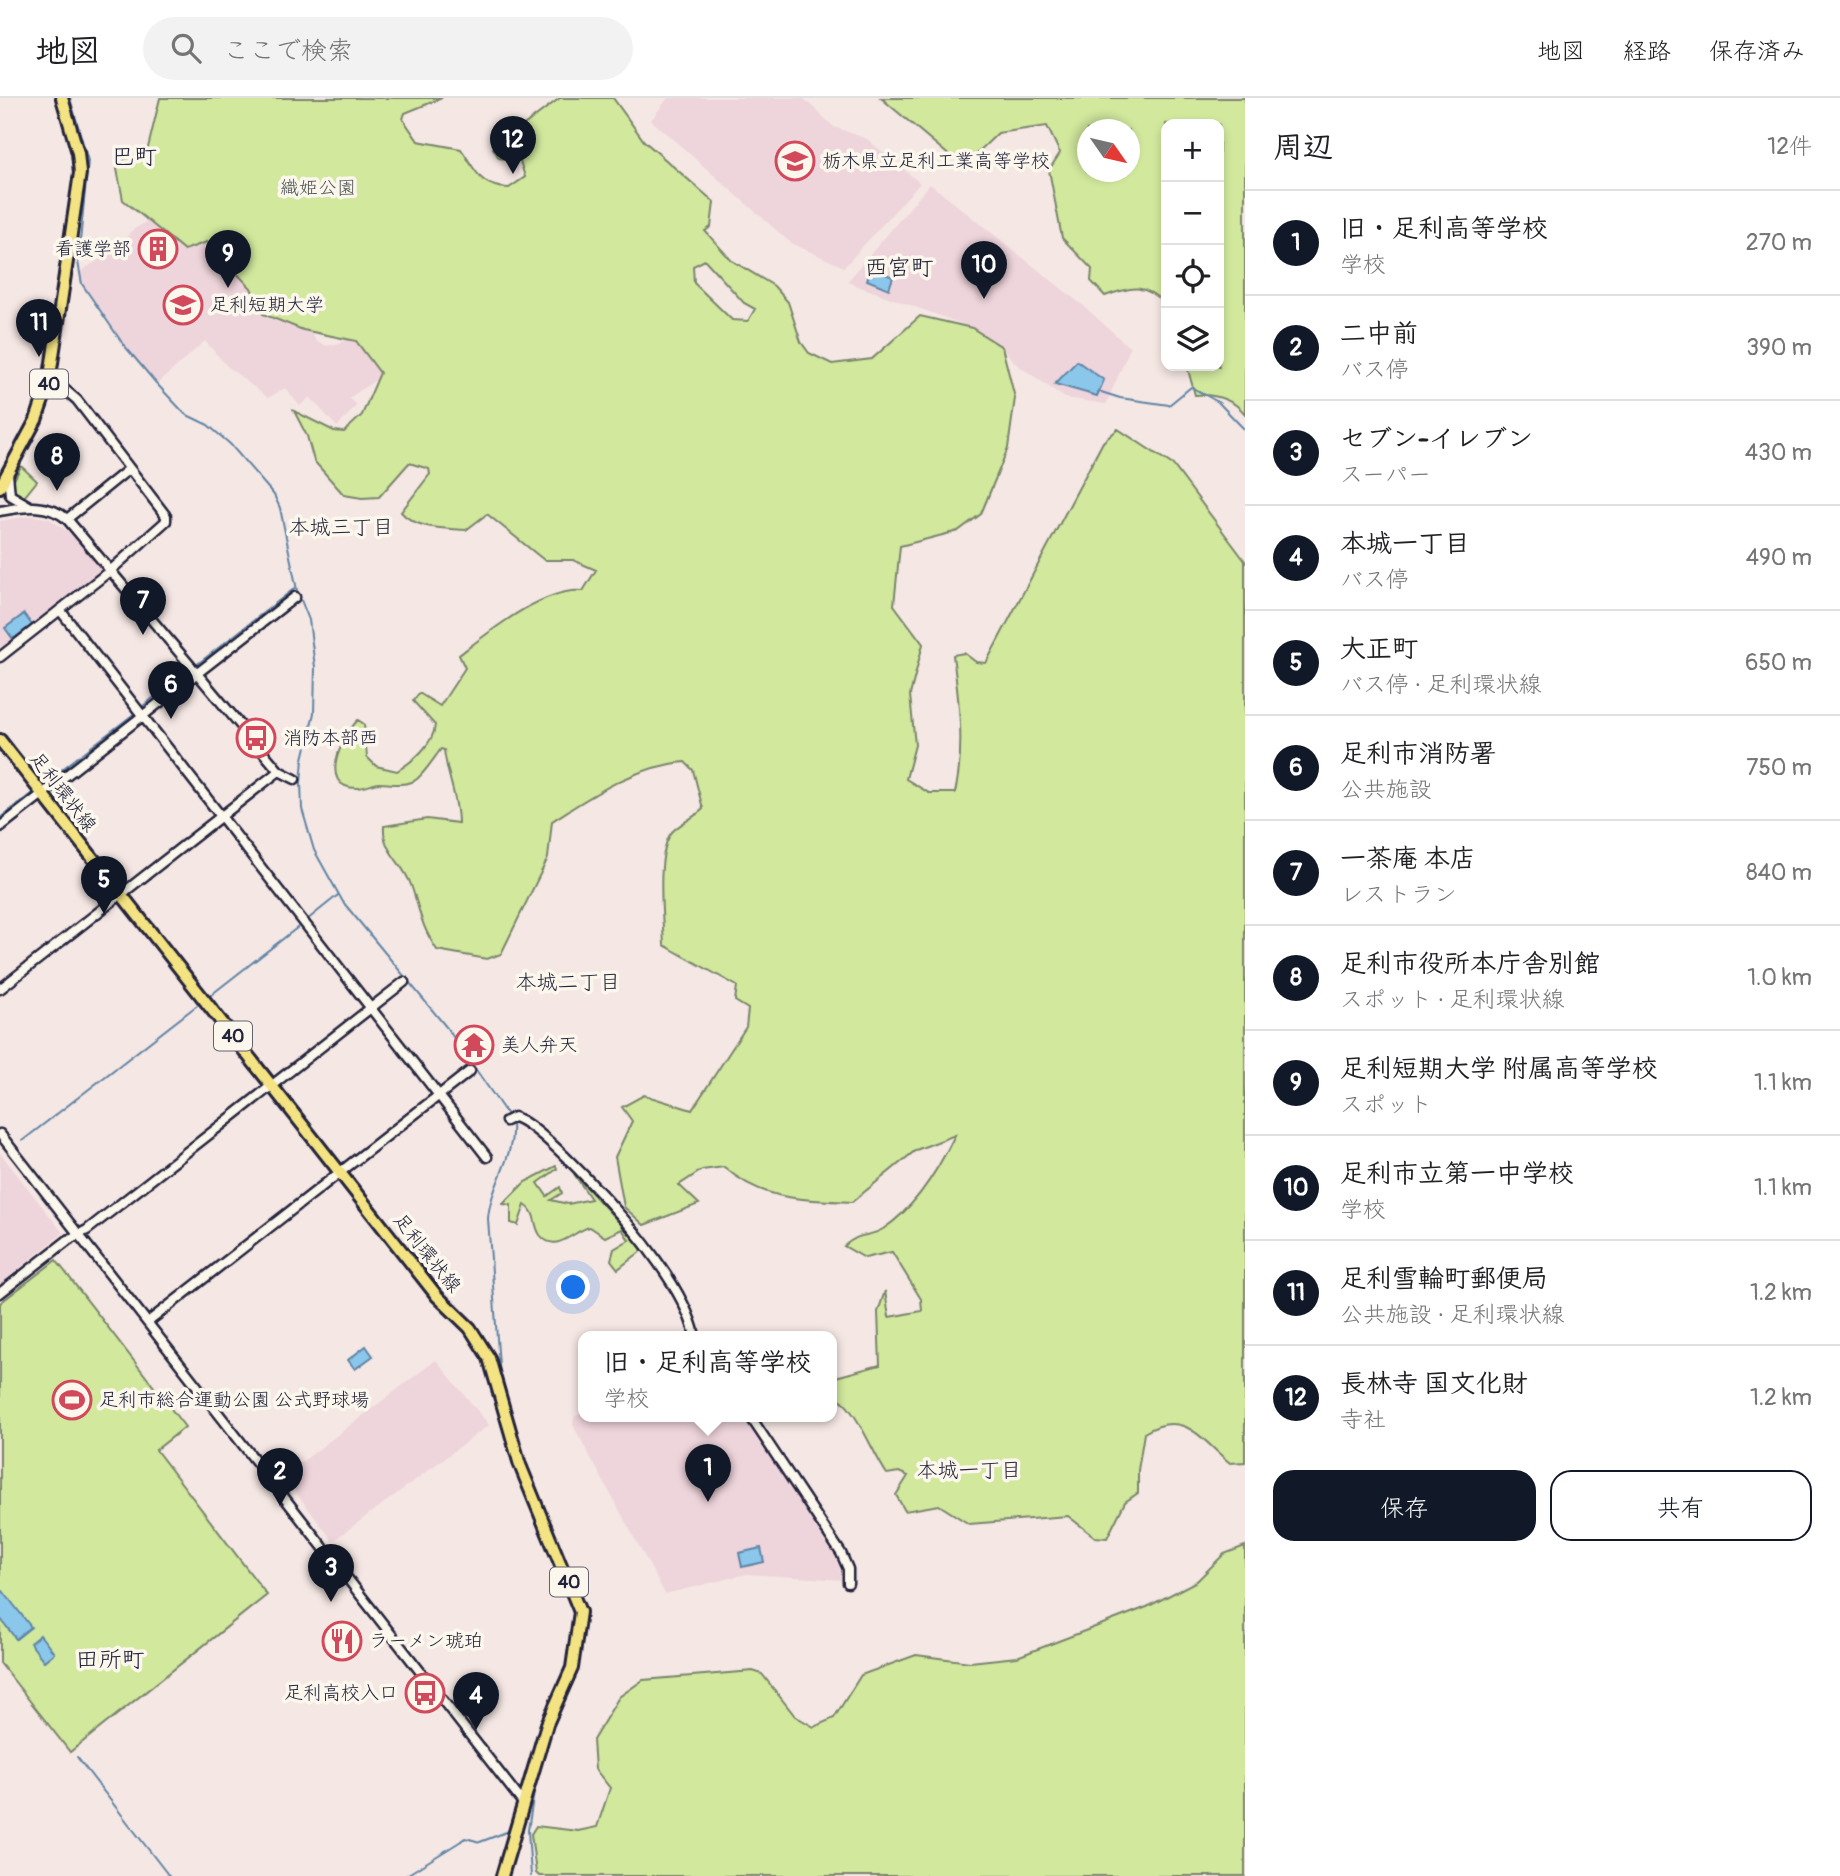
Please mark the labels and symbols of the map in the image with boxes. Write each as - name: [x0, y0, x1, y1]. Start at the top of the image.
- pin: 12: [490, 116, 536, 174]
- north arrow: [1077, 119, 1140, 182]
- school or university icon: 栃木県立足利工業高等学校: [774, 140, 816, 182]
- district label: 巴町: [111, 142, 157, 171]
- place label: 栃木県立足利工業高等学校: [822, 149, 1050, 173]
- park label: 織姫公園: [280, 176, 356, 200]
- building icon: 看護学部: [137, 228, 179, 270]
- pin: 9: [205, 230, 251, 288]
- place label: 看護学部: [55, 237, 131, 261]
- pin: 10: [961, 241, 1007, 299]
- district label: 西宮町: [865, 253, 934, 282]
- school or university icon: 足利短期大学: [162, 284, 204, 326]
- place label: 足利短期大学: [210, 293, 324, 317]
- pin: 11: [16, 299, 62, 357]
- road number: 40: [30, 370, 68, 398]
- pin: 8: [34, 433, 80, 491]
- district label: 本城三丁目: [289, 514, 394, 541]
- pin: 7: [120, 577, 166, 635]
- pin: 6: [148, 661, 194, 719]
- bus stop icon: 消防本部西: [235, 717, 277, 759]
- place label: 消防本部西: [283, 726, 378, 750]
- street label: 足利環状線: [24, 747, 102, 837]
- pin: 5: [81, 856, 127, 914]
- district label: 本城二丁目: [516, 969, 621, 996]
- road number: 40: [214, 1021, 252, 1051]
- temple icon: 美人弁天: [453, 1024, 495, 1066]
- place label: 美人弁天: [501, 1033, 577, 1057]
- street label: 足利環状線: [388, 1209, 466, 1297]
- your location: [556, 1270, 590, 1304]
- sports icon: 足利市総合運動公園 公式野球場: [51, 1379, 93, 1421]
- place label: 足利市総合運動公園 公式野球場: [99, 1388, 369, 1412]
- pin: 1: [685, 1444, 731, 1502]
- pin: 2: [257, 1448, 303, 1506]
- district label: 本城一丁目: [917, 1457, 1022, 1484]
- pin: 3: [308, 1544, 354, 1602]
- road number: 40: [550, 1568, 588, 1596]
- restaurant icon: ラーメン琥珀: [321, 1620, 363, 1662]
- place label: ラーメン琥珀: [369, 1629, 483, 1653]
- district label: 田所町: [76, 1645, 145, 1674]
- bus stop icon: 足利高校入口: [404, 1672, 446, 1714]
- pin: 4: [453, 1672, 499, 1730]
- place label: 足利高校入口: [284, 1681, 398, 1705]

